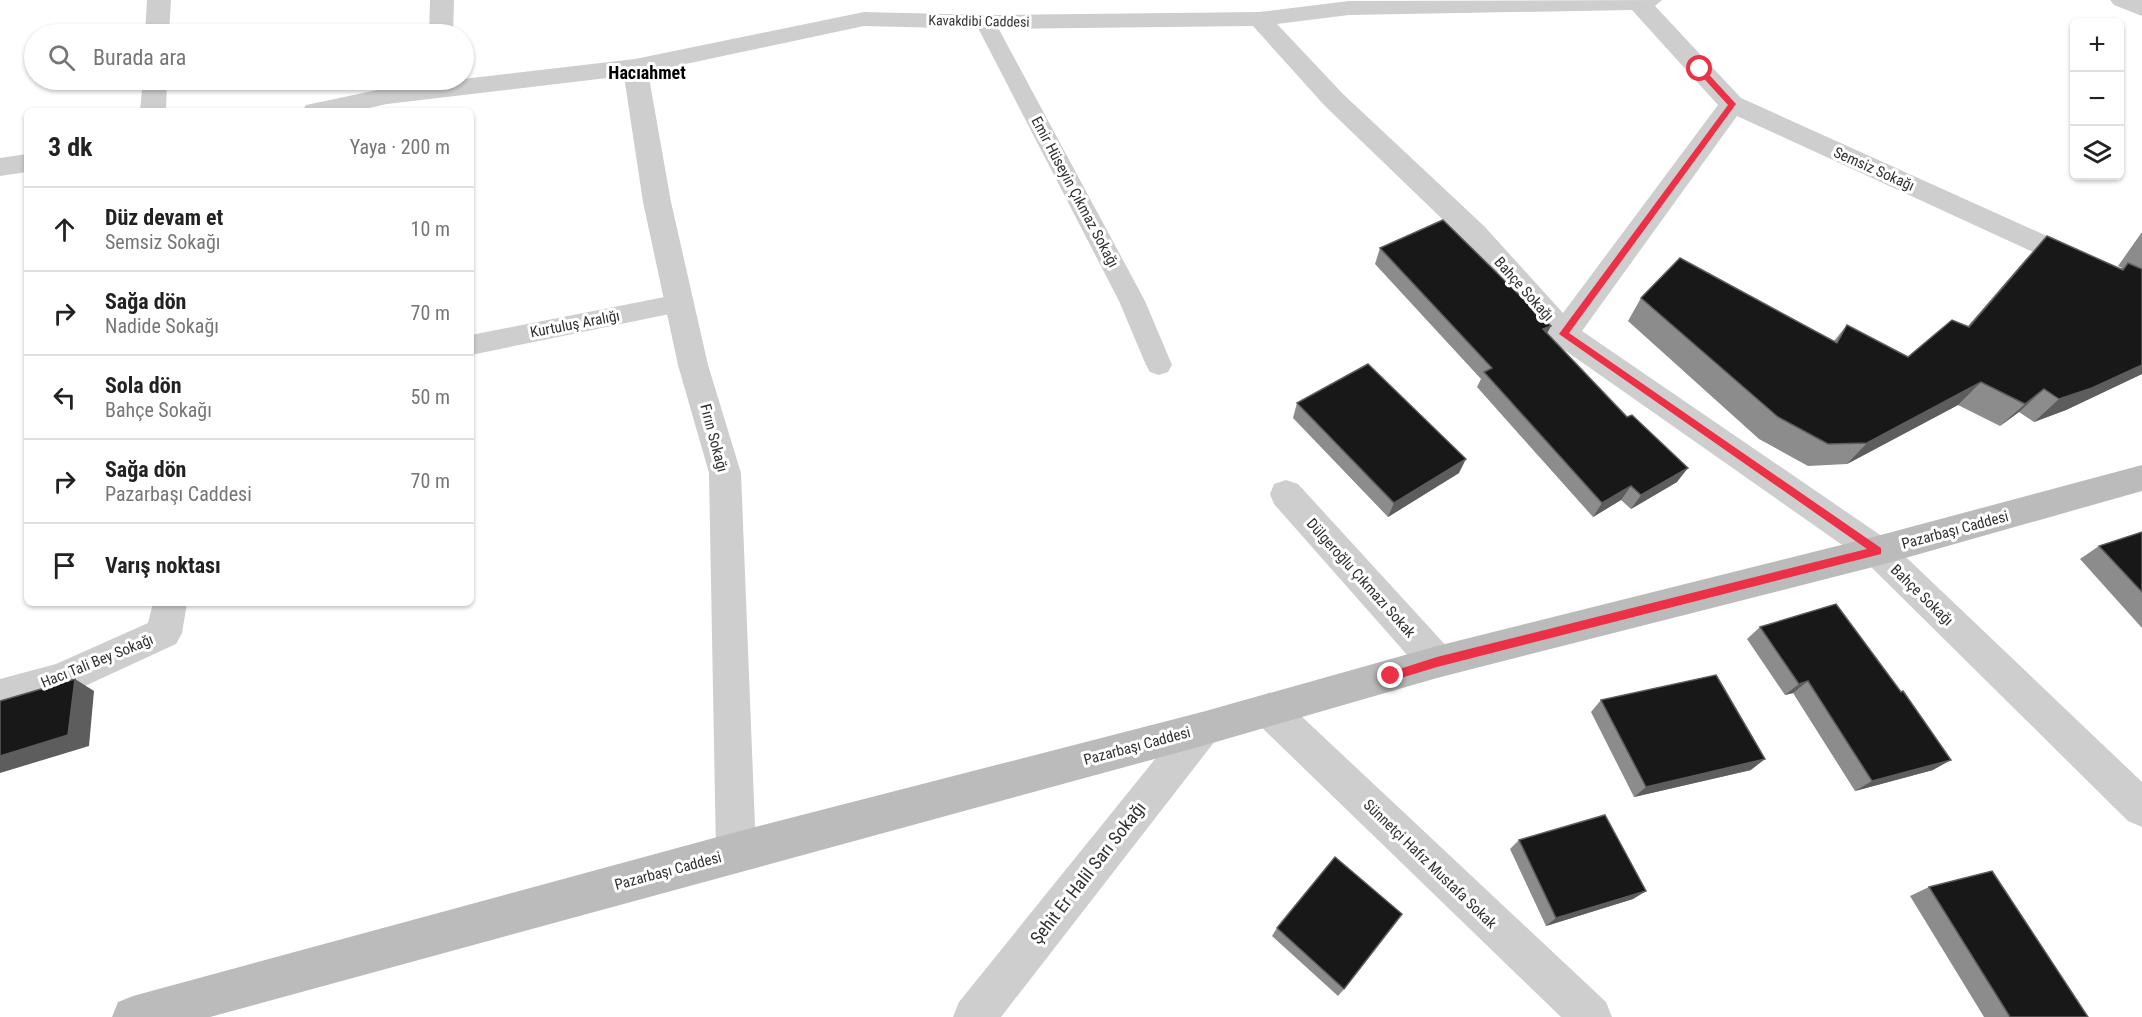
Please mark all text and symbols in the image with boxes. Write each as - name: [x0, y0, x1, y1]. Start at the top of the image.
- street label: Kavakdibi Caddesi: [928, 12, 1030, 30]
- map controls: [2070, 18, 2124, 180]
- button: +: [2070, 18, 2124, 72]
- search box: [24, 24, 474, 90]
- icon: search: [45, 41, 78, 74]
- text: Burada ara: [93, 45, 186, 70]
- route start: [1686, 55, 1712, 81]
- district label: Hacıahmet: [608, 62, 686, 83]
- button: −: [2070, 72, 2124, 126]
- street label: Emir Hüseyin Çıkmaz Sokağı: [1028, 113, 1122, 271]
- button: layers: [2070, 126, 2124, 180]
- text: 3 dk: [48, 132, 92, 162]
- text: Yaya · 200 m: [350, 135, 450, 159]
- street label: Semsiz Sokağı: [1831, 143, 1917, 195]
- text: Düz devam et: [105, 205, 223, 230]
- icon: ahead: [48, 213, 81, 246]
- text: 10 m: [411, 217, 450, 241]
- text: Semsiz Sokağı: [105, 230, 220, 254]
- street label: Bahçe Sokağı: [1490, 253, 1558, 325]
- text: Sağa dön: [105, 289, 186, 314]
- icon: right: [48, 297, 81, 330]
- text: 70 m: [411, 301, 450, 325]
- street label: Kurtuluş Aralığı: [529, 306, 621, 342]
- text: Nadide Sokağı: [105, 314, 219, 338]
- text: Sola dön: [105, 373, 181, 398]
- icon: left: [48, 381, 81, 414]
- text: 50 m: [411, 385, 450, 409]
- text: Bahçe Sokağı: [105, 398, 212, 422]
- street label: Fırın Sokağı: [696, 402, 732, 474]
- text: Sağa dön: [105, 457, 186, 482]
- icon: right: [48, 465, 81, 498]
- text: 70 m: [411, 469, 450, 493]
- text: Pazarbaşı Caddesi: [105, 482, 252, 506]
- street label: Pazarbaşı Caddesi: [1900, 507, 2010, 553]
- street label: Dülgeroğlu Çıkmazı Sokak: [1303, 515, 1419, 641]
- icon: arrive: [48, 549, 81, 582]
- text: Varış noktası: [105, 553, 221, 578]
- street label: Bahçe Sokağı: [1887, 561, 1957, 629]
- street label: Hacı Tali Bey Sokağı: [38, 630, 156, 692]
- route end: [1377, 662, 1403, 688]
- street label: Pazarbaşı Caddesi: [1082, 723, 1192, 769]
- street label: Sünnetçi Hafız Mustafa Sokak: [1360, 796, 1500, 932]
- street label: Şehit Er Halil Sarı Sokağı: [1025, 797, 1150, 948]
- street label: Pazarbaşı Caddesi: [613, 848, 723, 894]

